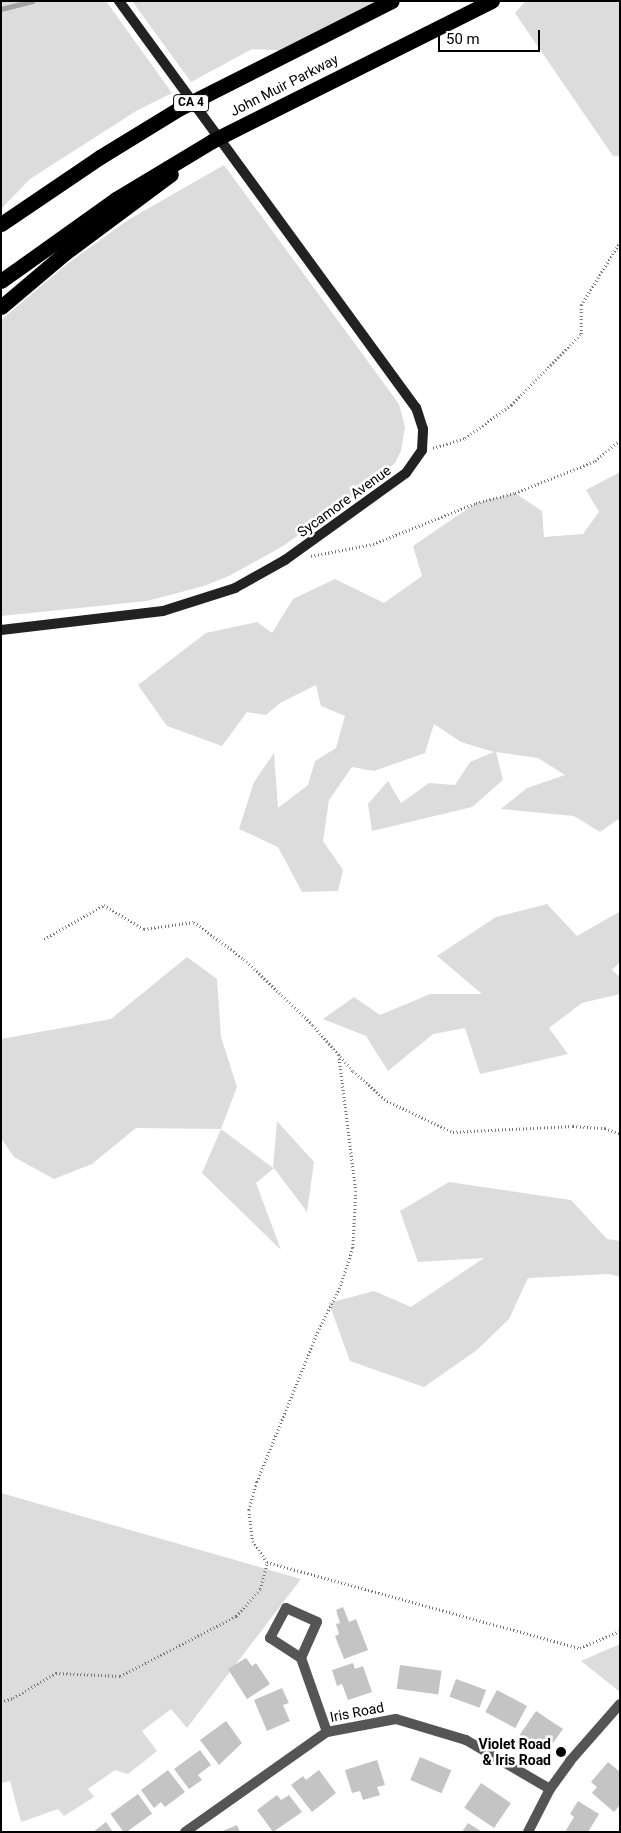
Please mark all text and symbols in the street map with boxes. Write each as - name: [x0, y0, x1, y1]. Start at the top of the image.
- scale bar: [441, 20, 544, 52]
- text: 50 m: [446, 30, 480, 48]
- street label: John Muir Parkway: [227, 50, 341, 120]
- road number: CA 4: [172, 94, 210, 112]
- street label: Sycamore Avenue: [294, 461, 394, 541]
- street label: Iris Road: [329, 1699, 385, 1725]
- place label: Violet Road & Iris Road: [479, 1736, 551, 1768]
- marker: Violet Road & Iris Road: [555, 1746, 567, 1758]

